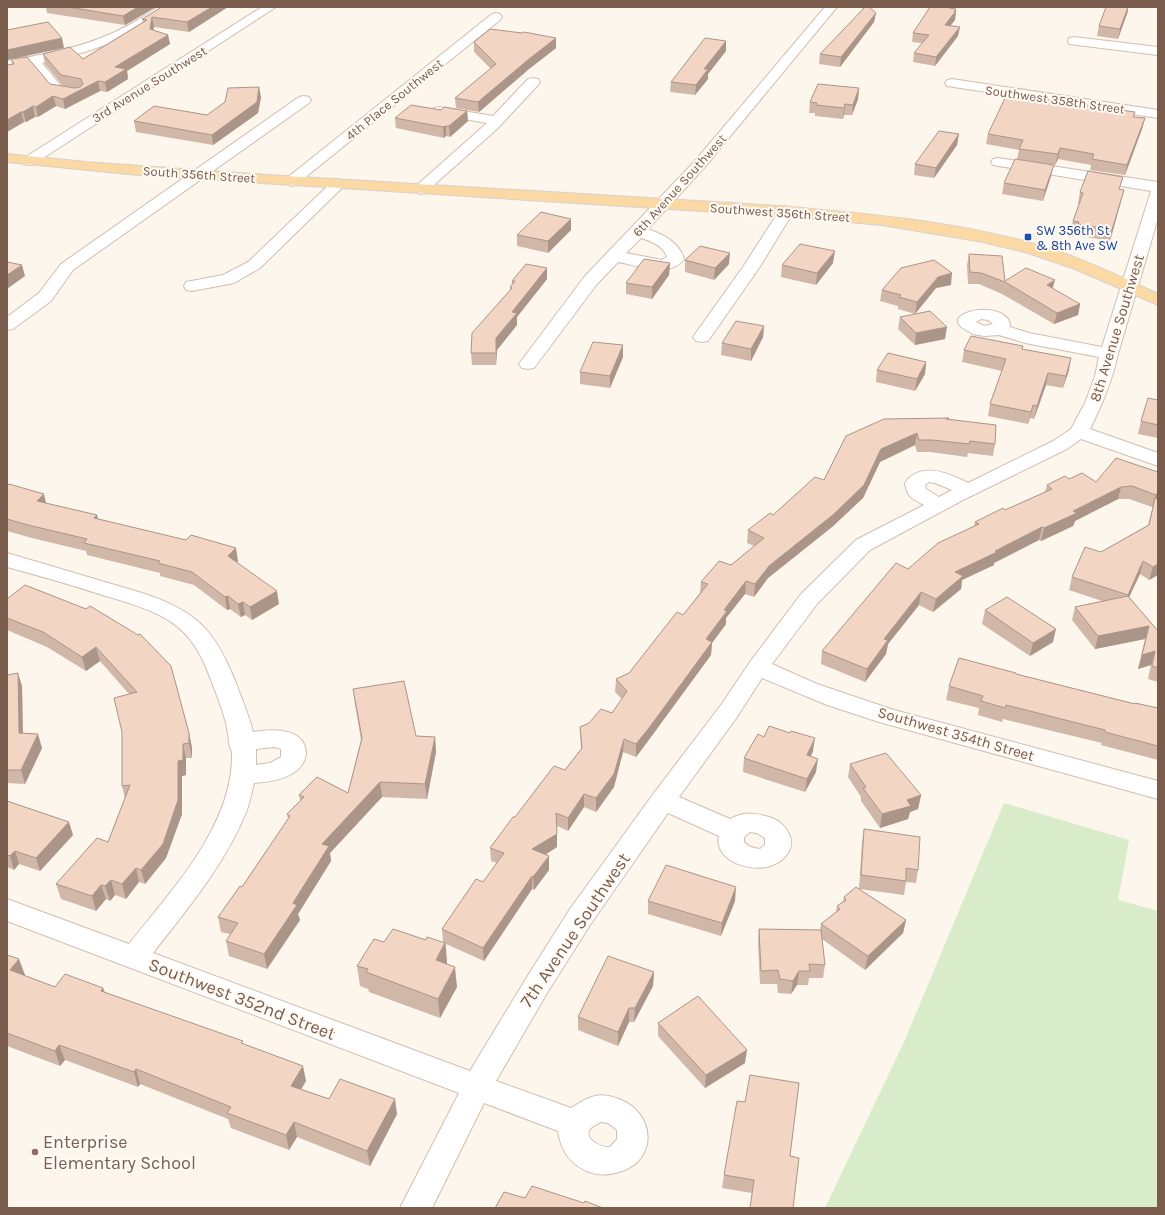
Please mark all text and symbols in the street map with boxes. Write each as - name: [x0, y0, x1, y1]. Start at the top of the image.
- street label: 3rd Avenue Southwest: [89, 43, 209, 126]
- street label: 4th Place Southwest: [343, 55, 446, 143]
- street label: Southwest 358th Street: [984, 82, 1126, 117]
- street label: 6th Avenue Southwest: [629, 131, 729, 240]
- street label: South 356th Street: [142, 163, 256, 186]
- street label: Southwest 356th Street: [709, 200, 851, 225]
- place label: SW 356th St & 8th Ave SW: [1036, 223, 1118, 253]
- marker: SW 356th St & 8th Ave SW: [1023, 232, 1033, 242]
- street label: 8th Avenue Southwest: [1086, 252, 1148, 404]
- street label: Southwest 354th Street: [876, 703, 1037, 765]
- street label: 7th Avenue Southwest: [515, 848, 635, 1011]
- street label: Southwest 352nd Street: [145, 953, 339, 1045]
- place label: Enterprise Elementary School: [43, 1131, 196, 1174]
- marker: Enterprise Elementary School: [30, 1147, 40, 1157]

